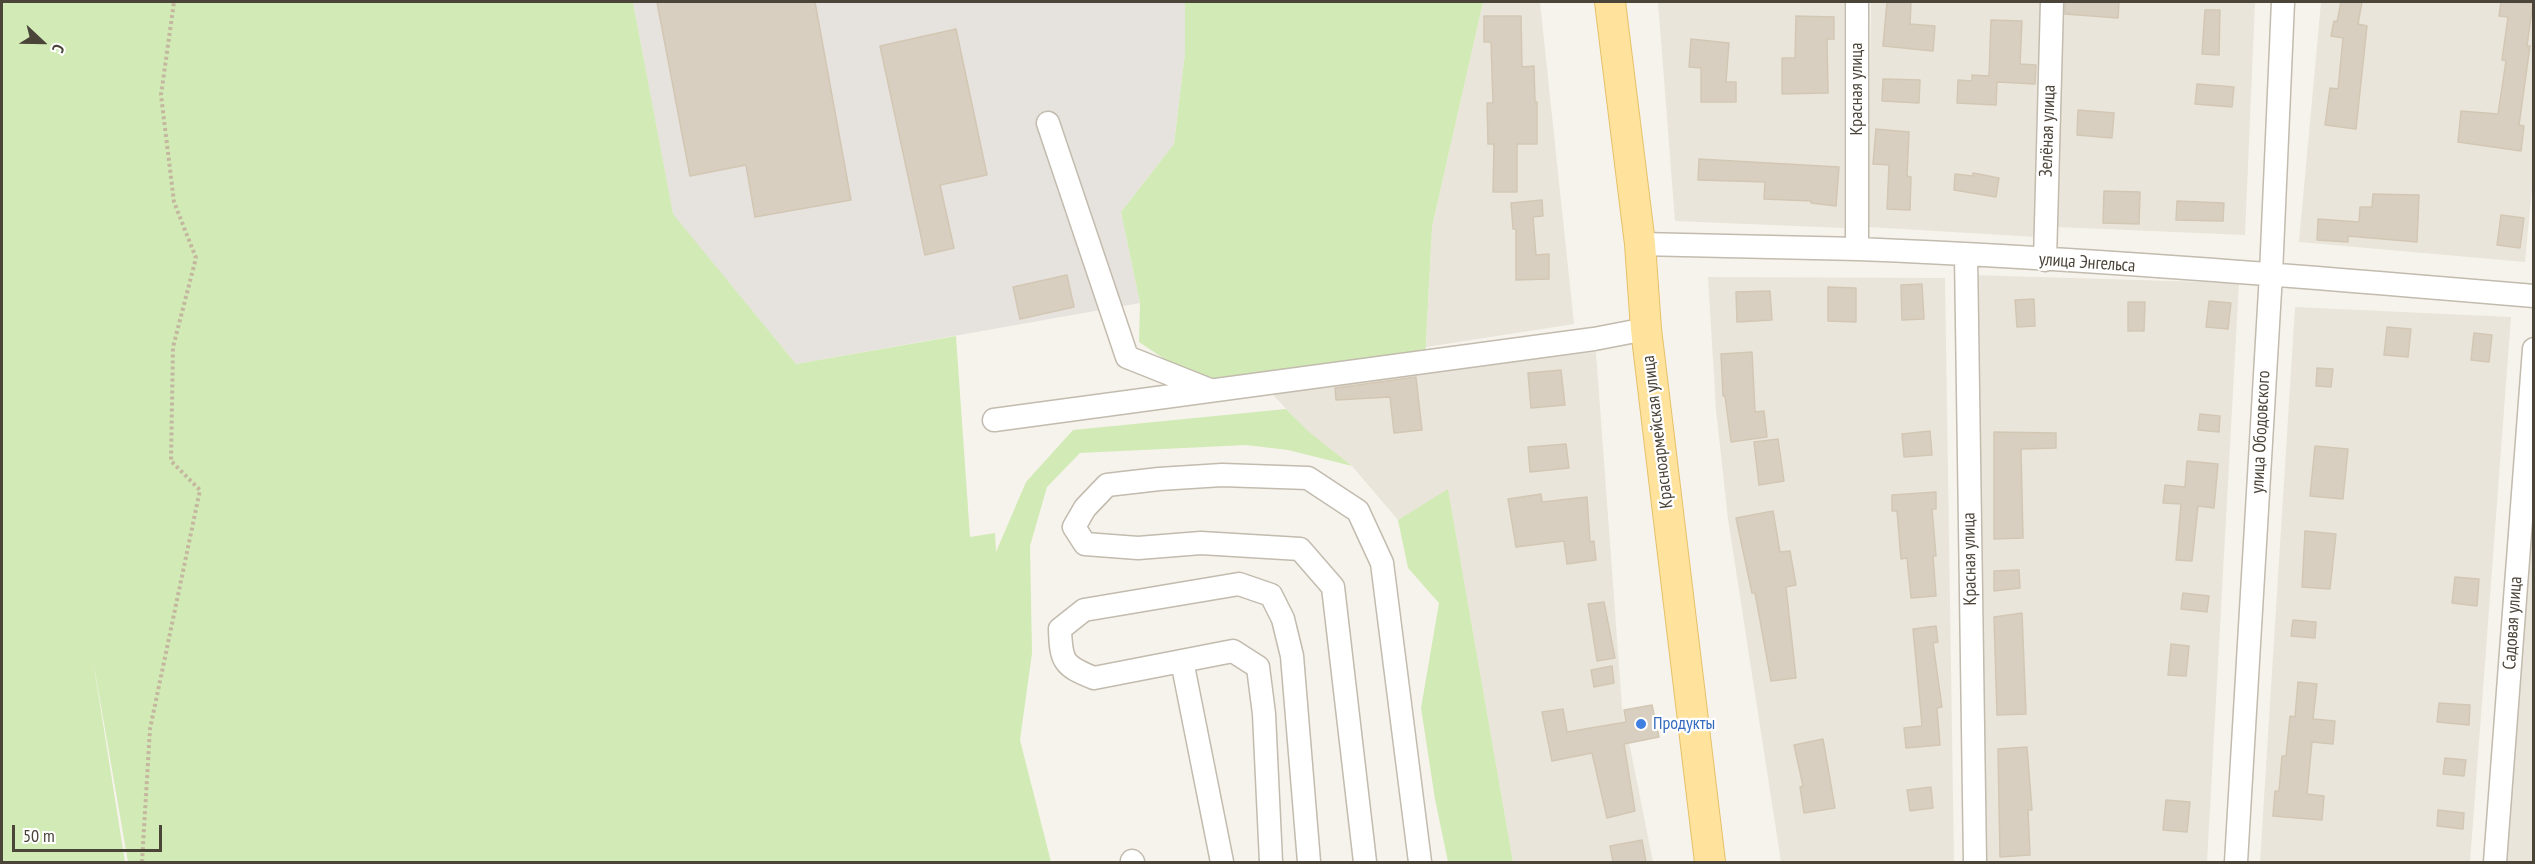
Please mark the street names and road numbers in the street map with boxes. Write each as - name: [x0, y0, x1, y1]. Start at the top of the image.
- street label: Красная улица: [1846, 42, 1868, 136]
- street label: Зелёная улица: [2036, 84, 2060, 178]
- street label: улица Энгельса: [2038, 249, 2136, 277]
- street label: Красноармейская улица: [1638, 354, 1678, 510]
- street label: улица Ободовского: [2247, 370, 2275, 494]
- street label: Красная улица: [1958, 512, 1982, 606]
- street label: Садовая улица: [2499, 576, 2527, 670]

